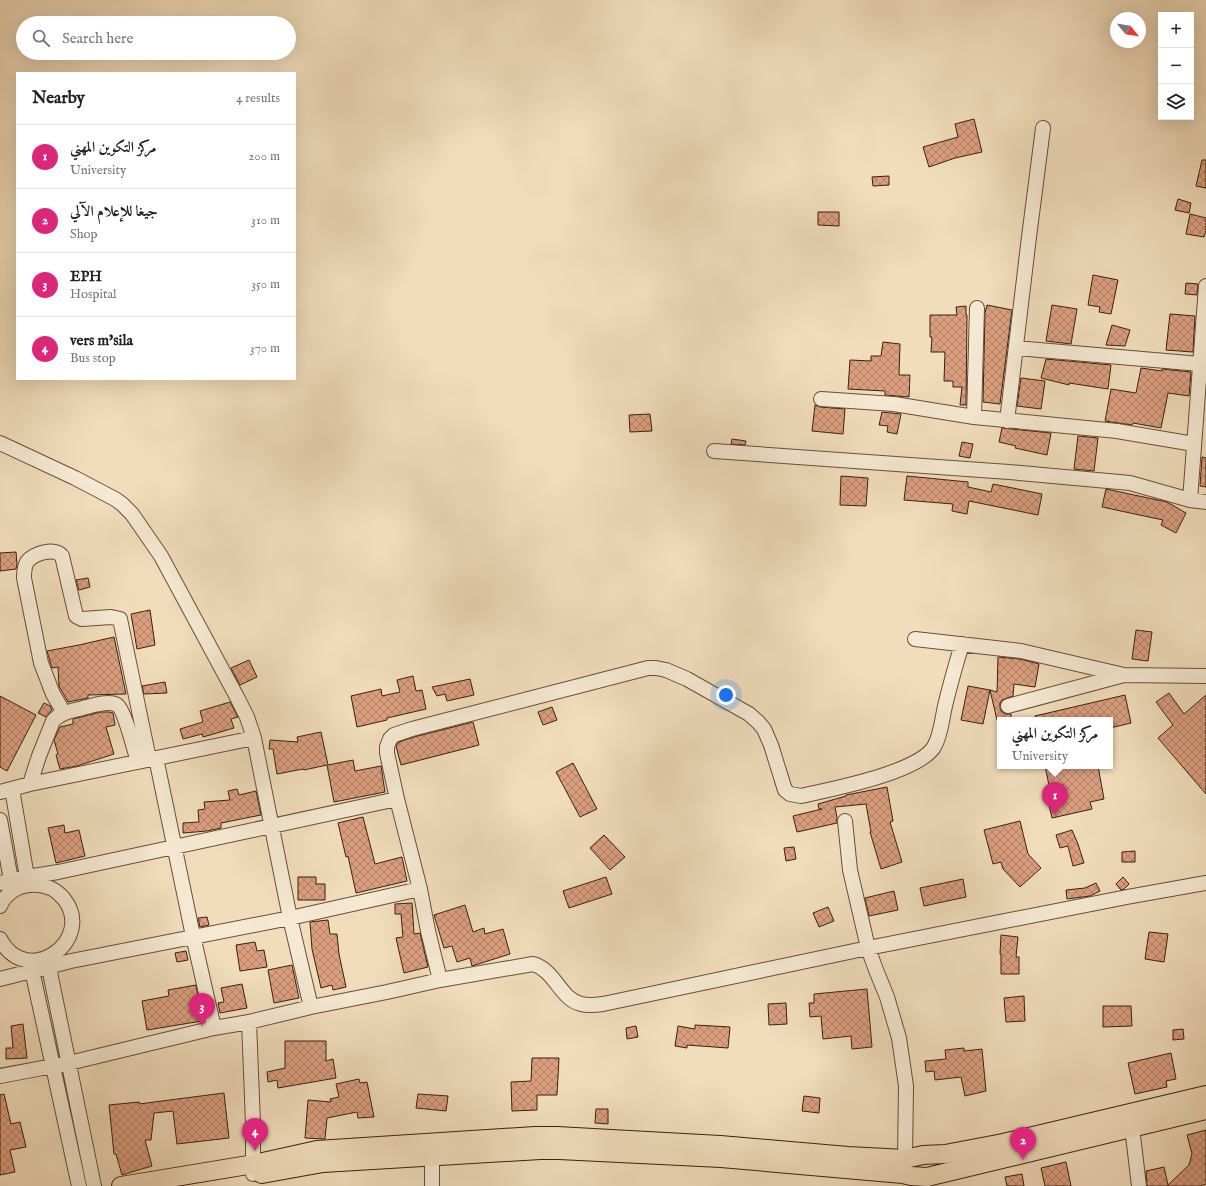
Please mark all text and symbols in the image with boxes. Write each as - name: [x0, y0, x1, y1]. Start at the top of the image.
- north arrow: [1110, 12, 1146, 48]
- map controls: [1158, 12, 1194, 120]
- button: +: [1158, 12, 1194, 48]
- search box: [16, 16, 296, 60]
- icon: search: [30, 27, 52, 49]
- text: Search here: [62, 29, 133, 48]
- button: −: [1158, 48, 1194, 84]
- button: layers: [1158, 84, 1194, 120]
- text: Nearby: [32, 88, 85, 109]
- text: 4 results: [236, 90, 280, 107]
- text: مركز التكوين المهني: [70, 138, 156, 157]
- text: 1: [43, 148, 47, 165]
- text: 200 m: [248, 148, 280, 165]
- text: University: [70, 162, 126, 179]
- text: جيغا للإعلام الآلي: [70, 202, 158, 221]
- text: 2: [42, 212, 48, 229]
- text: 310 m: [251, 212, 280, 229]
- text: Shop: [70, 226, 98, 243]
- text: EPH: [70, 267, 102, 286]
- text: 3: [43, 276, 47, 293]
- text: 350 m: [251, 276, 280, 293]
- text: Hospital: [70, 286, 117, 303]
- text: vers m'sila: [70, 331, 133, 350]
- text: 4: [42, 340, 48, 357]
- text: 370 m: [250, 340, 280, 357]
- text: Bus stop: [70, 350, 116, 367]
- your location: [716, 685, 736, 705]
- popup: [997, 717, 1113, 769]
- text: مركز التكوين المهني: [1012, 724, 1098, 743]
- text: University: [1012, 748, 1068, 765]
- pin: 1: [1042, 782, 1068, 815]
- pin: 3: [189, 993, 215, 1026]
- pin: 4: [242, 1118, 268, 1151]
- pin: 2: [1010, 1127, 1036, 1160]

